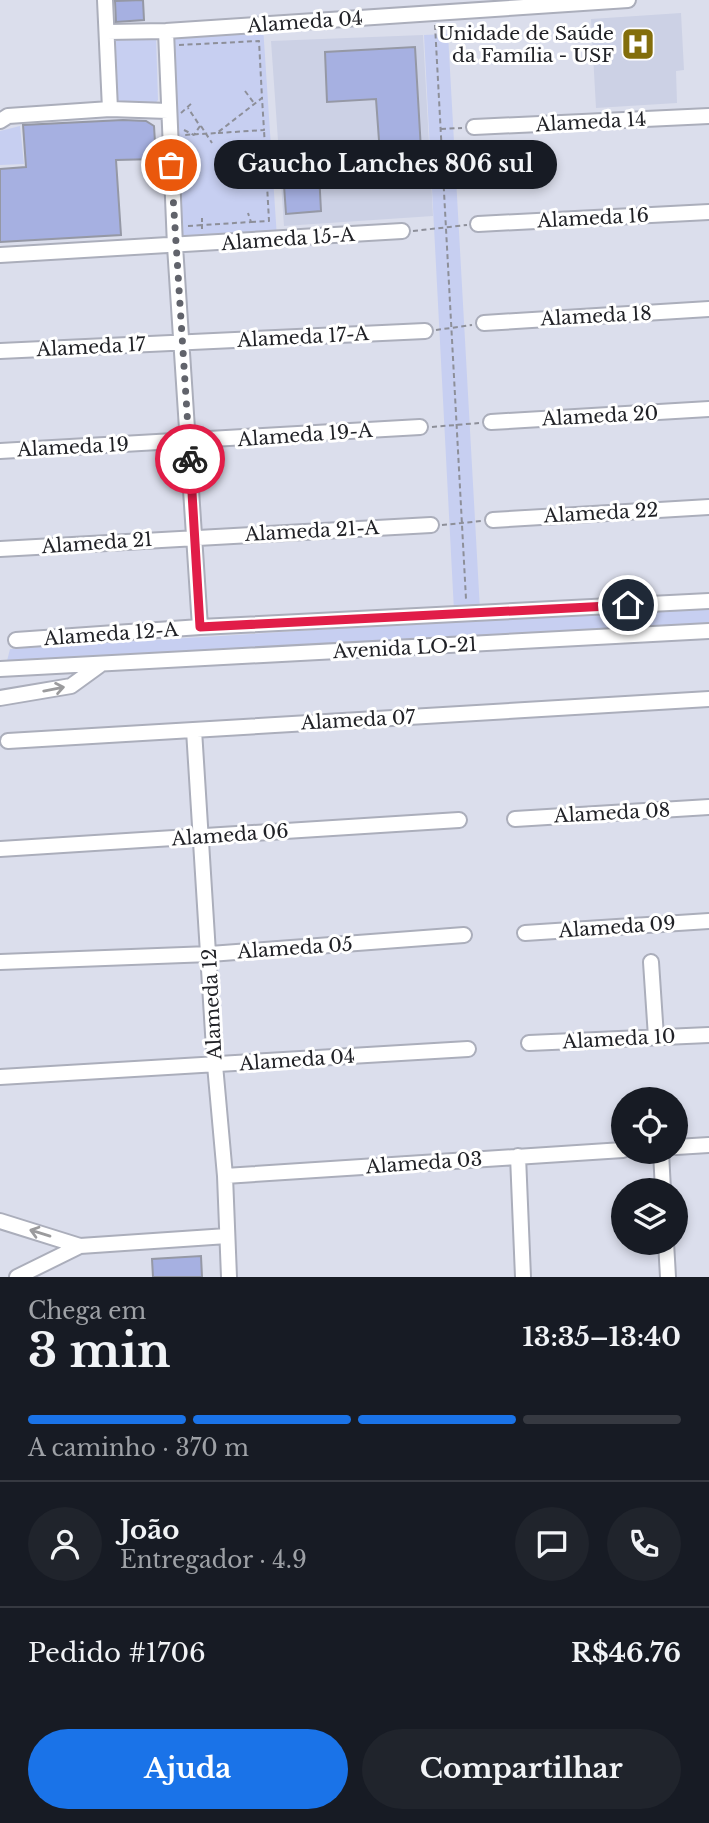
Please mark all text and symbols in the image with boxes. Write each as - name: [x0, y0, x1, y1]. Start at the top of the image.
- street label: Alameda 04: [245, 6, 364, 38]
- place label: Unidade de Saúde da Família - USF: [438, 22, 614, 67]
- hospital icon: Unidade de Saúde da Família - USF: [619, 25, 657, 63]
- street label: Alameda 14: [534, 108, 647, 136]
- pin: [141, 135, 201, 195]
- callout: Gaucho Lanches 806 sul: [213, 140, 556, 190]
- icon: bag: [152, 146, 190, 184]
- text: Gaucho Lanches 806 sul: [237, 150, 534, 178]
- street label: Alameda 16: [536, 204, 649, 232]
- street label: Alameda 15-A: [220, 223, 356, 255]
- street label: Alameda 18: [539, 302, 652, 330]
- street label: Alameda 17-A: [235, 322, 370, 352]
- street label: Alameda 17: [35, 333, 147, 361]
- street label: Alameda 20: [540, 401, 659, 431]
- street label: Alameda 19-A: [236, 419, 373, 451]
- courier: [155, 424, 225, 494]
- street label: Alameda 19: [16, 433, 129, 461]
- icon: bike: [171, 440, 209, 478]
- street label: Alameda 22: [542, 499, 659, 528]
- street label: Alameda 21-A: [243, 516, 380, 546]
- street label: Alameda 21: [40, 528, 153, 558]
- pin: [598, 575, 658, 635]
- icon: home: [609, 586, 647, 624]
- street label: Alameda 12-A: [42, 618, 179, 650]
- street label: Avenida LO-21: [331, 633, 478, 663]
- one-way arrow: [42, 682, 65, 696]
- street label: Alameda 07: [299, 705, 416, 735]
- street label: Alameda 08: [552, 798, 671, 828]
- street label: Alameda 06: [170, 819, 289, 851]
- street label: Alameda 09: [557, 911, 676, 943]
- street label: Alameda 05: [236, 932, 353, 964]
- street label: Alameda 12: [198, 948, 226, 1061]
- street label: Alameda 10: [561, 1025, 676, 1054]
- street label: Alameda 04: [237, 1044, 356, 1076]
- map controls: [611, 1087, 688, 1255]
- button: locate: [611, 1087, 688, 1164]
- street label: Alameda 03: [364, 1147, 483, 1179]
- button: layers: [611, 1178, 688, 1255]
- one-way arrow: [29, 1226, 51, 1239]
- text: Chega em: [28, 1297, 146, 1325]
- text: 13:35–13:40: [523, 1321, 681, 1353]
- text: 3 min: [28, 1322, 170, 1379]
- text: A caminho · 370 m: [28, 1434, 249, 1462]
- button: person: [28, 1507, 102, 1581]
- button: chat: [515, 1507, 589, 1581]
- button: phone: [607, 1507, 681, 1581]
- text: João: [120, 1514, 179, 1546]
- text: Entregador · 4.9: [120, 1546, 307, 1574]
- text: Pedido #1706: [28, 1637, 206, 1669]
- text: R$46.76: [571, 1637, 681, 1669]
- button: Ajuda: [28, 1729, 348, 1809]
- button: Compartilhar: [362, 1729, 681, 1809]

